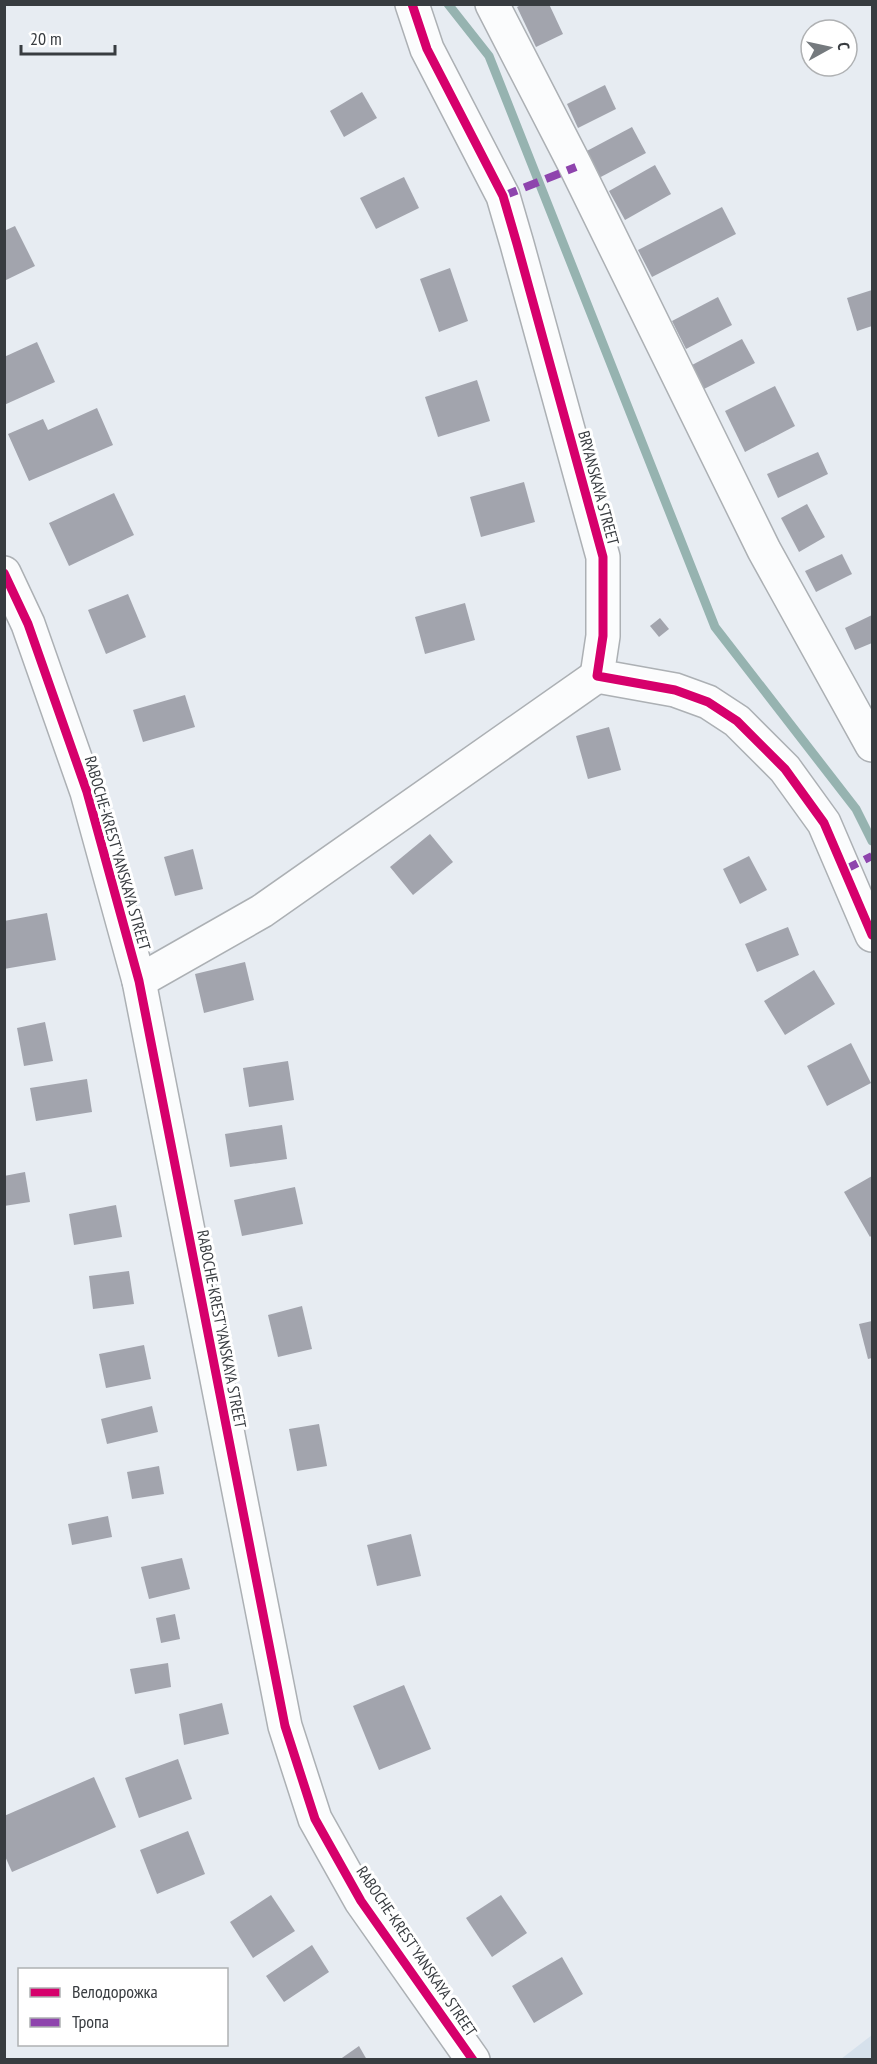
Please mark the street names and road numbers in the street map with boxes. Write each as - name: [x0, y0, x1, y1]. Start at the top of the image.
- street label: BRYANSKAYA STREET: [574, 429, 624, 547]
- street label: RABOCHE-KREST'YANSKAYA STREET: [81, 754, 155, 952]
- street label: RABOCHE-KREST'YANSKAYA STREET: [193, 1228, 251, 1430]
- street label: RABOCHE-KREST'YANSKAYA STREET: [352, 1862, 482, 2040]

